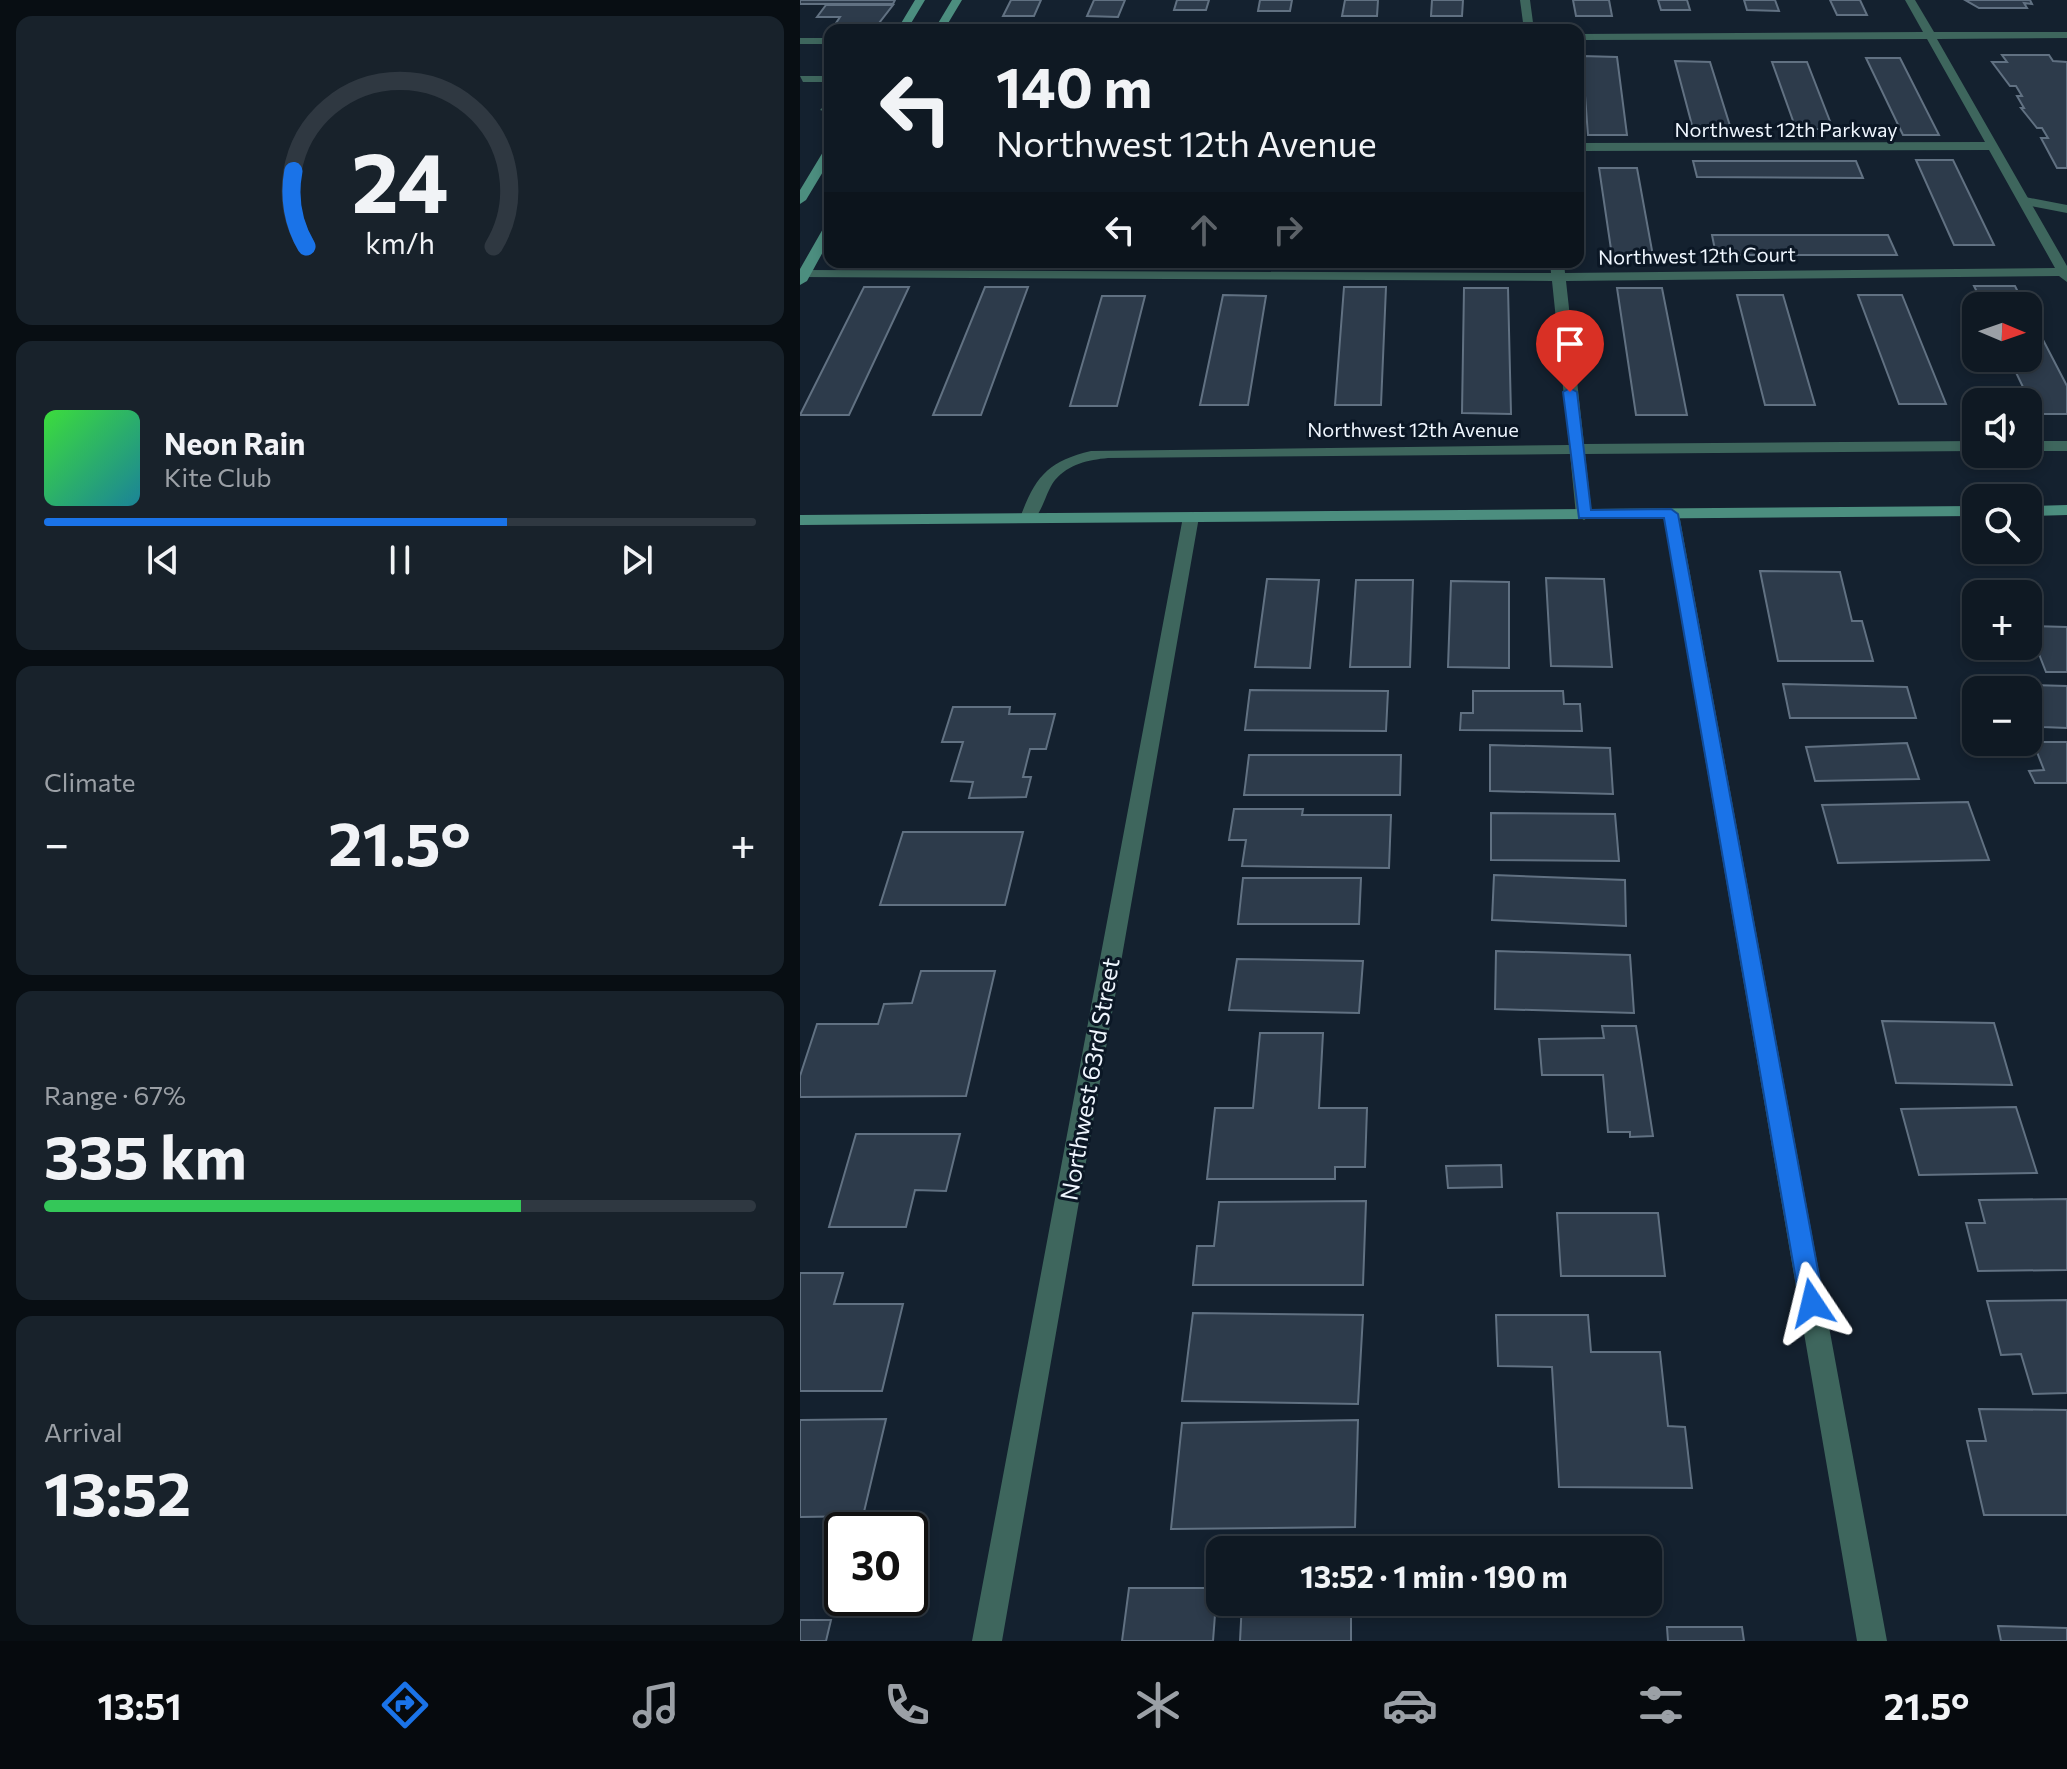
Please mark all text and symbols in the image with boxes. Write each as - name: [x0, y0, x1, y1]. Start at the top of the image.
- text: 140 m: [996, 51, 1152, 120]
- icon: left: [864, 56, 968, 160]
- street label: Northwest 12th Parkway: [1674, 117, 1898, 141]
- text: Northwest 12th Avenue: [996, 120, 1377, 164]
- text: 24: [351, 127, 449, 229]
- icon: left: [1098, 208, 1142, 252]
- icon: ahead: [1182, 208, 1226, 252]
- icon: right: [1266, 208, 1310, 252]
- text: km/h: [365, 225, 435, 260]
- street label: Northwest 12th Court: [1598, 241, 1796, 269]
- north arrow: [1962, 292, 2042, 372]
- map controls: [1962, 292, 2042, 756]
- pin: [1536, 310, 1604, 392]
- icon: arrive: [1548, 322, 1592, 366]
- button: sound: [1962, 388, 2042, 468]
- street label: Northwest 12th Avenue: [1307, 417, 1519, 441]
- text: Neon Rain: [164, 424, 305, 461]
- text: Kite Club: [164, 461, 272, 492]
- button: search: [1962, 484, 2042, 564]
- icon: previous: [141, 538, 185, 582]
- icon: pause: [378, 538, 422, 582]
- icon: next: [615, 538, 659, 582]
- button: +: [1962, 580, 2042, 660]
- button: −: [1962, 676, 2042, 756]
- text: Climate: [44, 766, 136, 797]
- text: 21.5°: [328, 805, 471, 878]
- text: −: [44, 815, 69, 869]
- text: +: [730, 815, 756, 869]
- street label: Northwest 63rd Street: [1053, 955, 1125, 1203]
- text: Range · 67%: [44, 1079, 186, 1110]
- text: 335 km: [44, 1118, 247, 1191]
- position arrow: [1770, 1261, 1854, 1345]
- text: Arrival: [44, 1416, 123, 1447]
- text: 13:52: [44, 1455, 191, 1528]
- speed limit sign: 30: [824, 1512, 928, 1616]
- text: 13:52 · 1 min · 190 m: [1300, 1557, 1568, 1594]
- icon: directions: [377, 1677, 433, 1733]
- icon: music: [628, 1677, 684, 1733]
- icon: phone: [879, 1677, 935, 1733]
- icon: climate: [1130, 1677, 1186, 1733]
- icon: car: [1382, 1677, 1438, 1733]
- icon: filters: [1633, 1677, 1689, 1733]
- text: 13:51: [98, 1683, 182, 1727]
- text: 21.5°: [1884, 1683, 1969, 1727]

